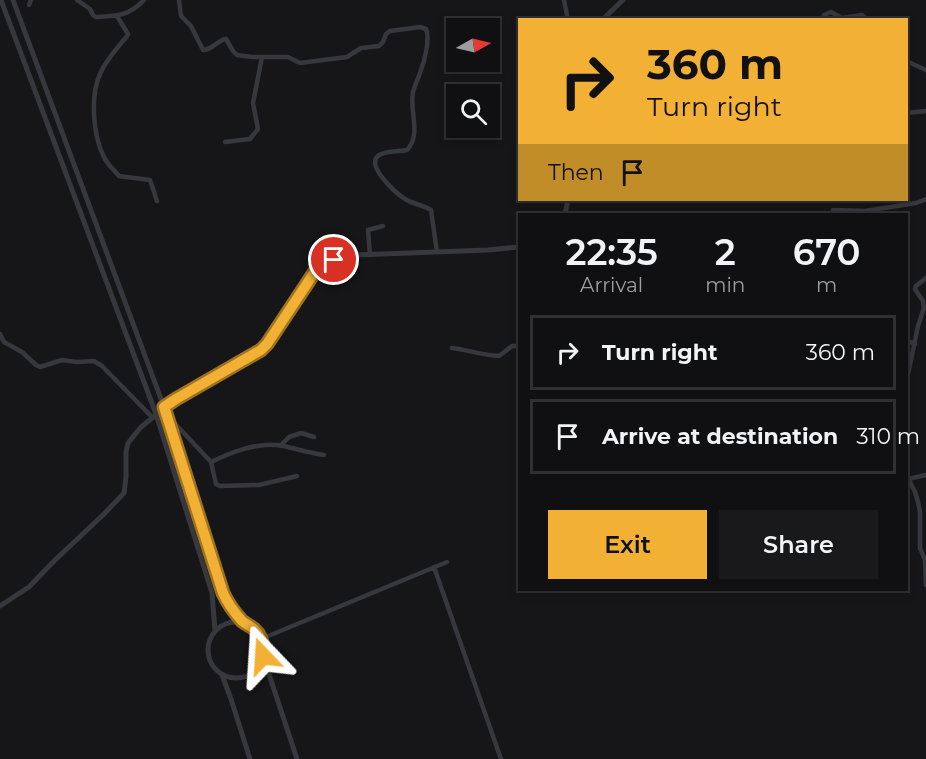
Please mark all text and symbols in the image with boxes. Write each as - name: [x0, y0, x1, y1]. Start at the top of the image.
- north arrow: [446, 18, 500, 72]
- map controls: [446, 18, 500, 138]
- text: 360 m: [647, 38, 783, 90]
- icon: right: [548, 42, 626, 120]
- button: search: [446, 84, 500, 138]
- text: Turn right: [647, 90, 782, 123]
- icon: arrive: [616, 156, 649, 189]
- text: Then: [548, 159, 604, 186]
- text: 22:35: [565, 230, 658, 274]
- text: 2: [715, 230, 736, 274]
- text: 670: [793, 230, 861, 274]
- pin: [308, 234, 359, 285]
- icon: arrive: [317, 243, 350, 276]
- text: Arrival: [580, 273, 643, 297]
- text: min: [705, 273, 745, 297]
- text: m: [816, 273, 837, 297]
- icon: right: [551, 336, 584, 369]
- text: Turn right: [602, 339, 717, 366]
- text: 360 m: [806, 339, 875, 366]
- icon: arrive: [551, 420, 584, 453]
- text: Arrive at destination: [602, 423, 838, 450]
- text: 310 m: [856, 423, 920, 450]
- button: Exit: [548, 510, 707, 579]
- button: Share: [719, 510, 878, 579]
- position arrow: [231, 624, 295, 688]

